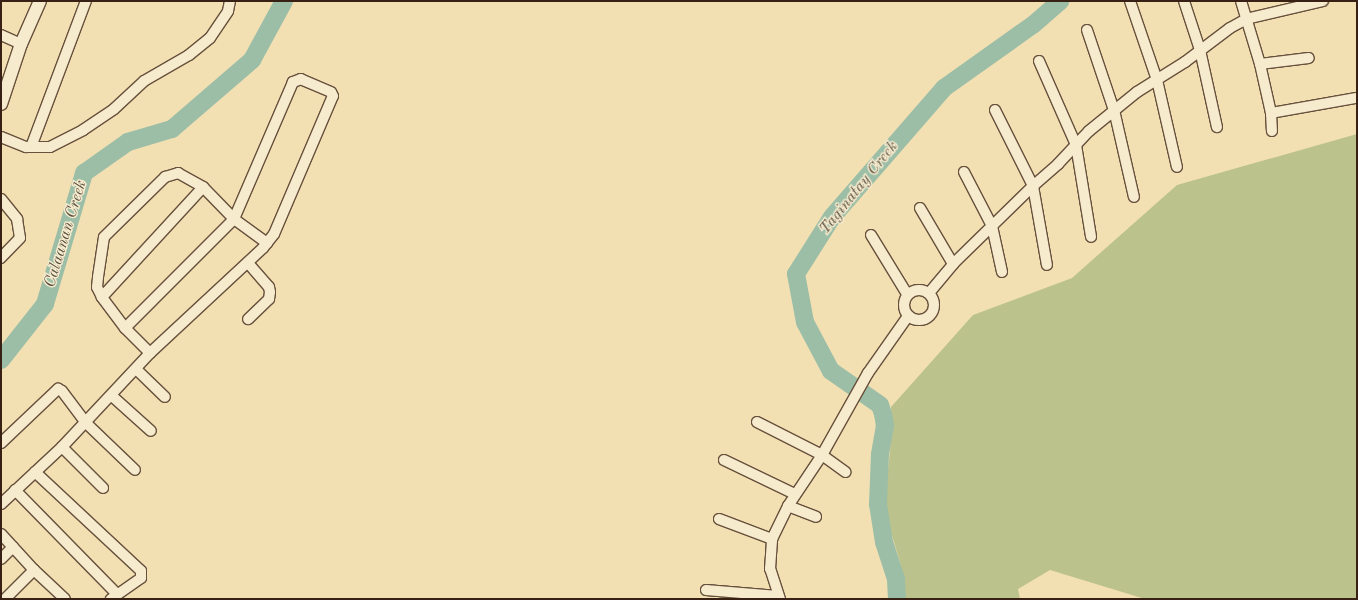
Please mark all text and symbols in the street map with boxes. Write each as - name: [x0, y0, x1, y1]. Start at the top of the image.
- water label: Taginatay Creek: [816, 138, 902, 238]
- water label: Calaanan Creek: [41, 178, 91, 290]

